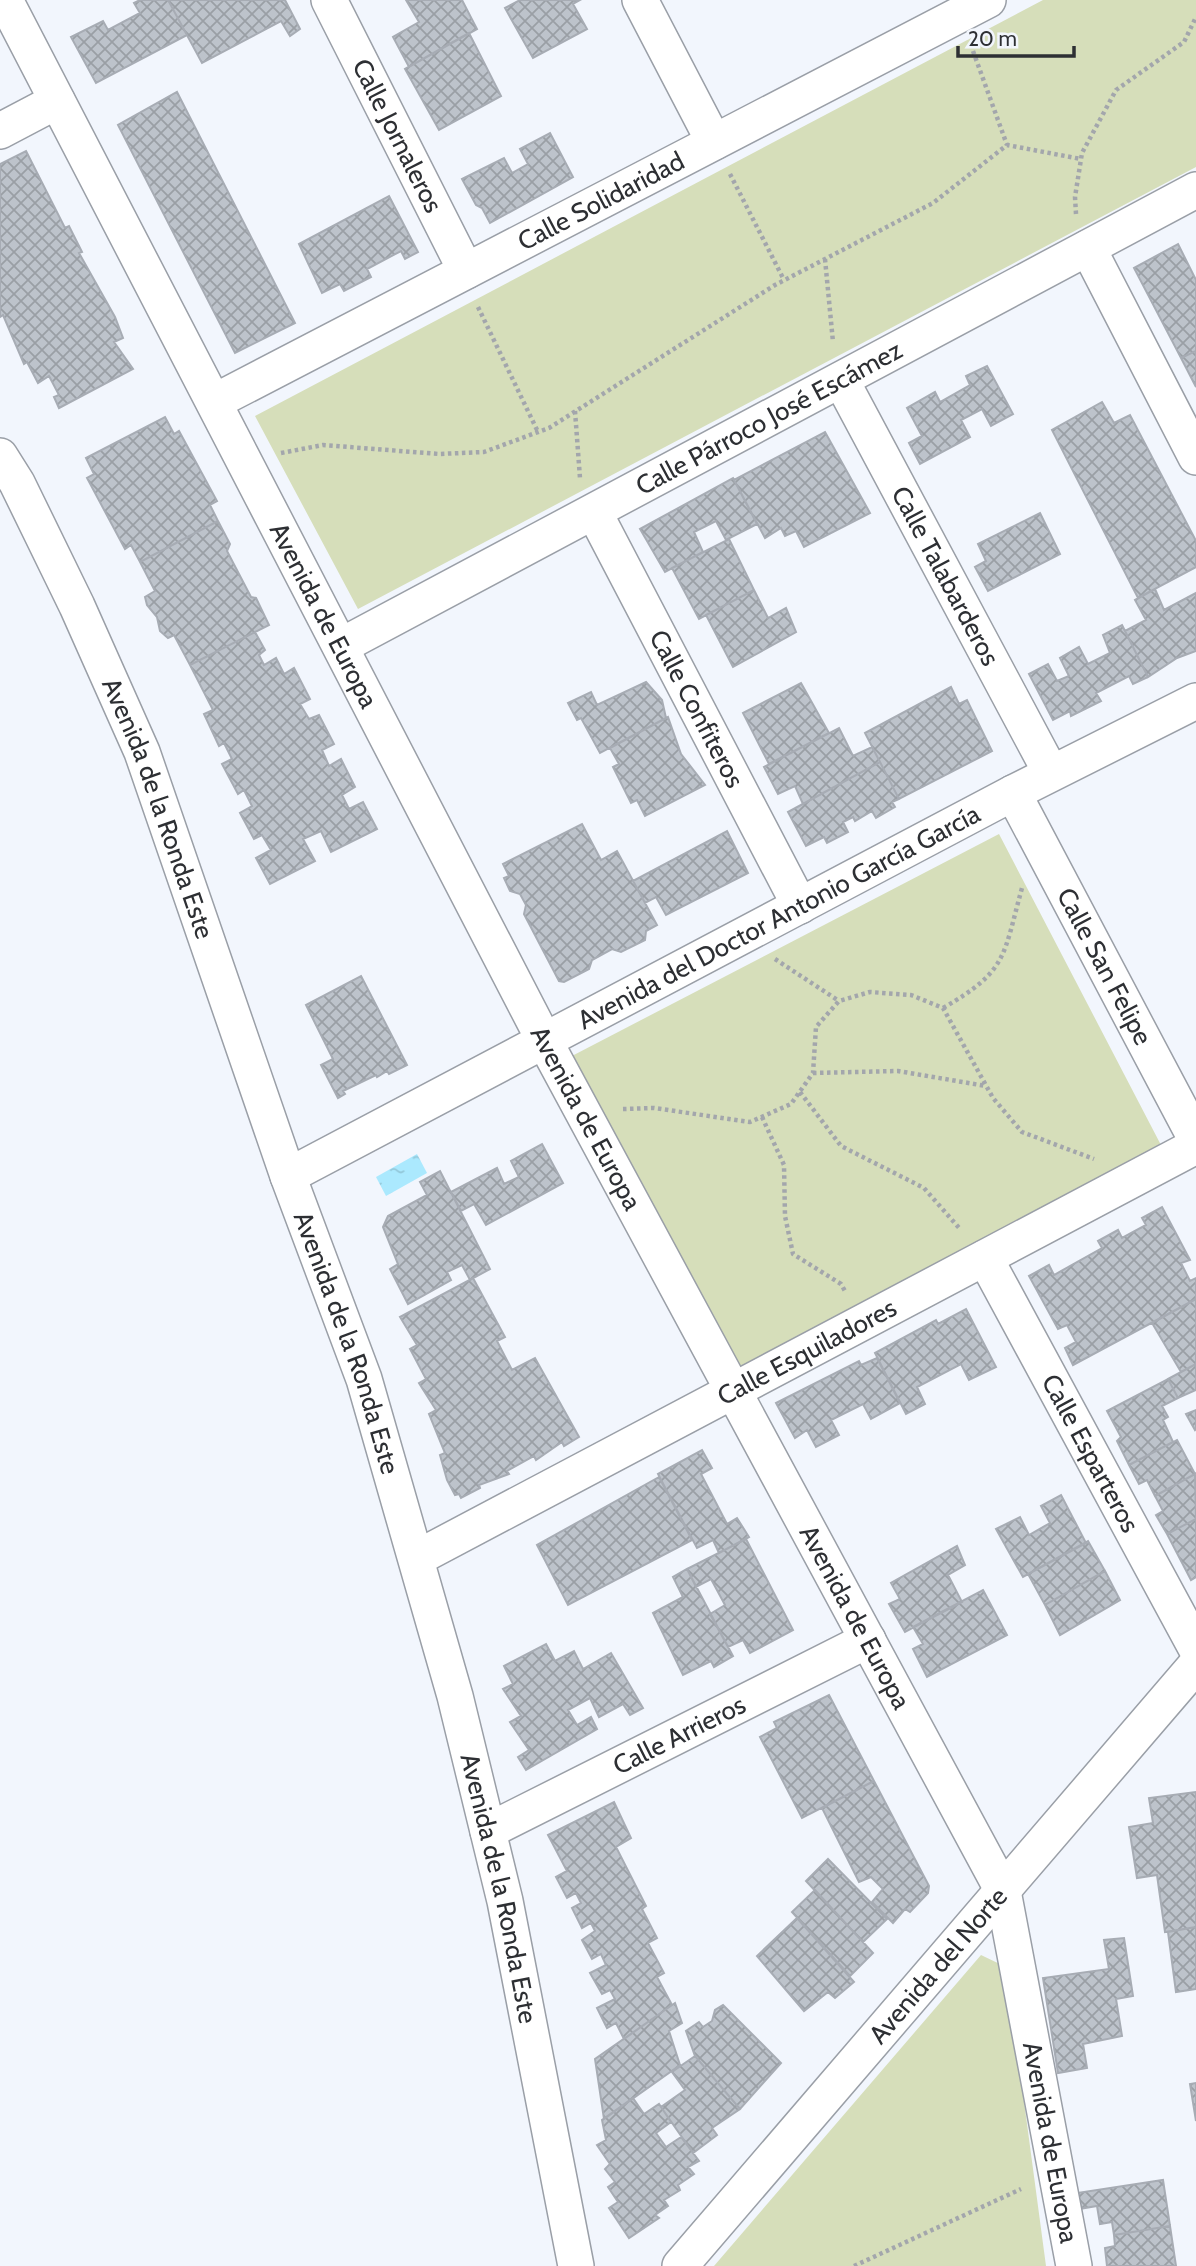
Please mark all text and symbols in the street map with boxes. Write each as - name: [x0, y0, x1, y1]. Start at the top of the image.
- scale bar: [958, 14, 1074, 58]
- text: 20 m: [968, 26, 1017, 51]
- street label: Calle Jornaleros: [345, 53, 450, 218]
- street label: Calle Solidaridad: [512, 145, 690, 257]
- street label: Calle Párroco José Escámez: [630, 334, 908, 502]
- street label: Calle Talabarderos: [885, 481, 1007, 671]
- street label: Avenida de Europa: [263, 517, 385, 714]
- street label: Calle Confiteros: [643, 625, 751, 793]
- street label: Avenida de la Ronda Este: [95, 673, 221, 943]
- street label: Avenida del Doctor Antonio García García: [572, 797, 986, 1036]
- street label: Calle San Felipe: [1050, 882, 1159, 1050]
- street label: Avenida de Europa: [524, 1021, 649, 1216]
- street label: Avenida de la Ronda Este: [287, 1207, 406, 1478]
- street label: Calle Esquiladores: [712, 1291, 902, 1412]
- street label: Calle Esparteros: [1035, 1369, 1146, 1538]
- street label: Avenida de Europa: [793, 1520, 918, 1715]
- street label: Calle Arrieros: [608, 1688, 751, 1782]
- street label: Avenida de la Ronda Este: [454, 1750, 544, 2026]
- street label: Avenida del Norte: [862, 1881, 1014, 2050]
- street label: Avenida de Europa: [1016, 2039, 1085, 2246]

